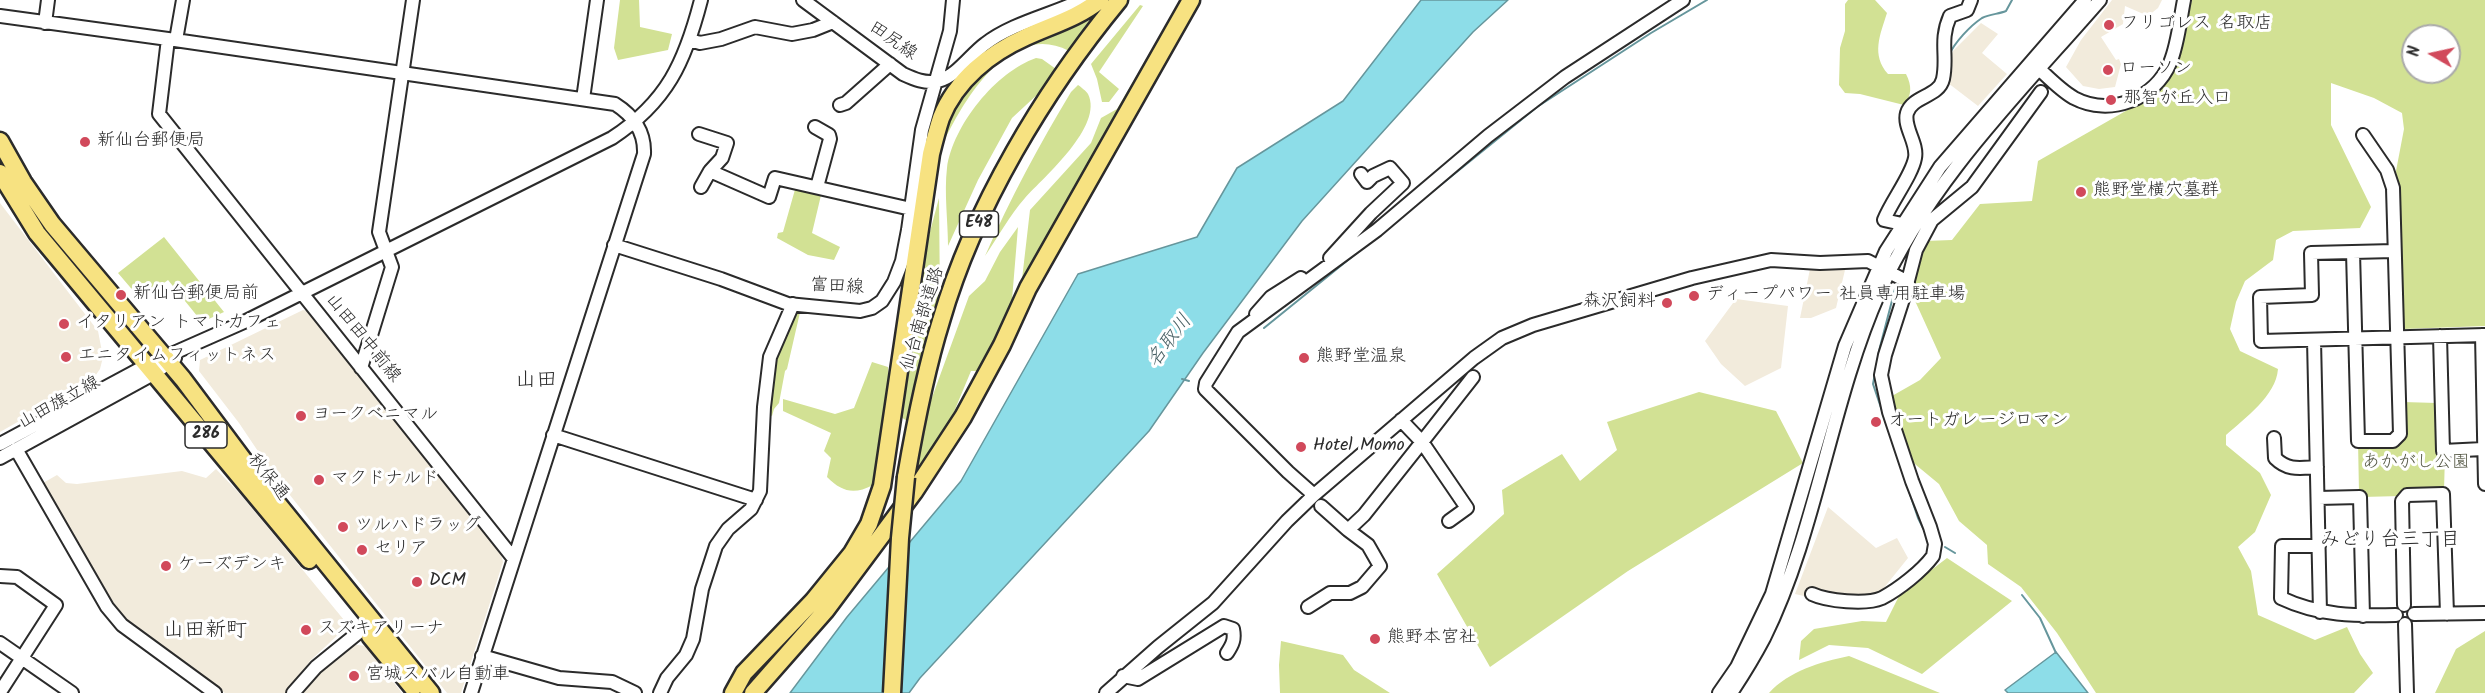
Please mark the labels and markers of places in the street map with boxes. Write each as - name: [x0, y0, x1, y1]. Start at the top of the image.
- place label: フリゴレス 名取店: [2121, 14, 2272, 36]
- marker: フリゴレス 名取店: [2102, 18, 2116, 32]
- place label: ローソン: [2120, 59, 2192, 81]
- marker: ローソン: [2101, 63, 2115, 77]
- place label: 那智が丘入口: [2123, 89, 2231, 111]
- marker: 那智が丘入口: [2104, 93, 2118, 107]
- place label: 新仙台郵便局: [97, 131, 205, 153]
- marker: 新仙台郵便局: [78, 135, 92, 149]
- place label: 熊野堂横穴墓群: [2093, 181, 2219, 203]
- marker: 熊野堂横穴墓群: [2074, 185, 2088, 199]
- place label: 新仙台郵便局前: [133, 284, 259, 306]
- place label: ディープパワー 社員専用駐車場: [1706, 285, 1965, 307]
- marker: 新仙台郵便局前: [114, 288, 128, 302]
- marker: ディープパワー 社員専用駐車場: [1687, 289, 1701, 303]
- place label: 森沢飼料: [1583, 292, 1655, 314]
- marker: 森沢飼料: [1660, 296, 1674, 310]
- place label: イタリアン トマトカフェ: [76, 313, 281, 335]
- marker: イタリアン トマトカフェ: [57, 317, 71, 331]
- place label: エニタイムフィットネス: [78, 346, 276, 368]
- place label: 熊野堂温泉: [1316, 347, 1406, 369]
- marker: エニタイムフィットネス: [59, 350, 73, 364]
- marker: 熊野堂温泉: [1297, 351, 1311, 365]
- place label: ヨークベニマル: [313, 405, 438, 427]
- marker: ヨークベニマル: [294, 409, 308, 423]
- place label: オートガレージロマン: [1888, 411, 2069, 433]
- marker: オートガレージロマン: [1869, 415, 1883, 429]
- place label: Hotel Momo: [1313, 436, 1405, 458]
- marker: Hotel Momo: [1294, 440, 1308, 454]
- place label: マクドナルド: [331, 469, 439, 491]
- marker: マクドナルド: [312, 473, 326, 487]
- place label: ツルハドラッグ: [355, 516, 481, 538]
- marker: ツルハドラッグ: [336, 520, 350, 534]
- place label: セリア: [374, 539, 428, 561]
- marker: セリア: [355, 543, 369, 557]
- place label: ケーズデンキ: [178, 555, 286, 577]
- marker: ケーズデンキ: [159, 559, 173, 573]
- place label: DCM: [429, 571, 466, 593]
- marker: DCM: [410, 575, 424, 589]
- place label: スズキアリーナ: [318, 619, 444, 641]
- marker: スズキアリーナ: [299, 623, 313, 637]
- place label: 熊野本宮社: [1387, 628, 1477, 650]
- marker: 熊野本宮社: [1368, 632, 1382, 646]
- place label: 宮城スバル自動車: [366, 665, 510, 687]
- marker: 宮城スバル自動車: [347, 669, 361, 683]

